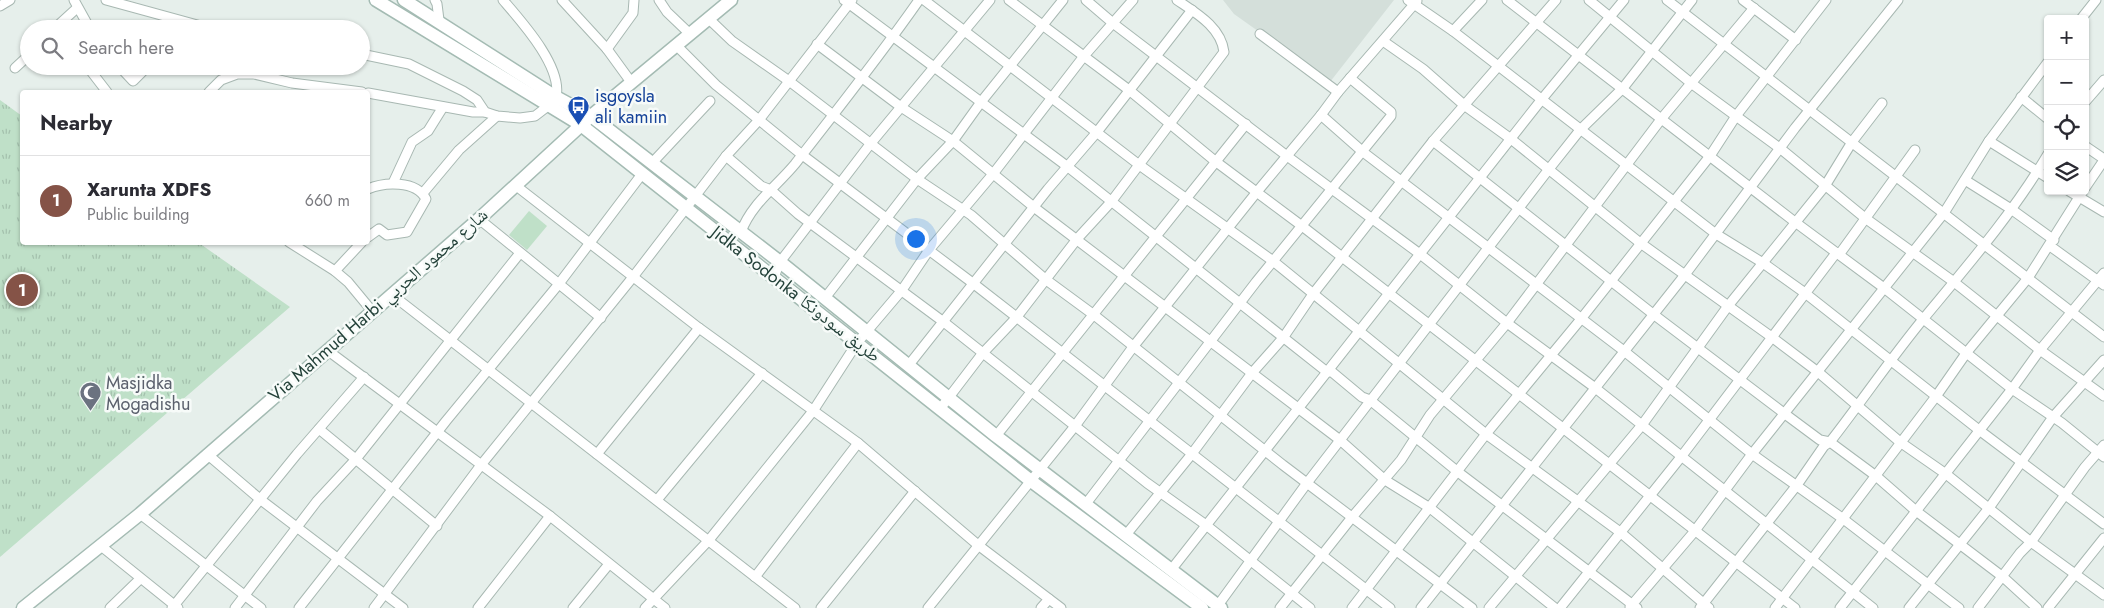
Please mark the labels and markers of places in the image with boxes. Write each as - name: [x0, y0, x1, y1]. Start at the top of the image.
- place label: isgoysla ali kamiin: [595, 83, 667, 130]
- bus stop icon: isgoysla ali kamiin: [567, 94, 591, 125]
- pin: 1: [6, 271, 38, 309]
- place label: Masjidka Mogadishu: [106, 370, 190, 417]
- mosque icon: Masjidka Mogadishu: [78, 381, 102, 412]

